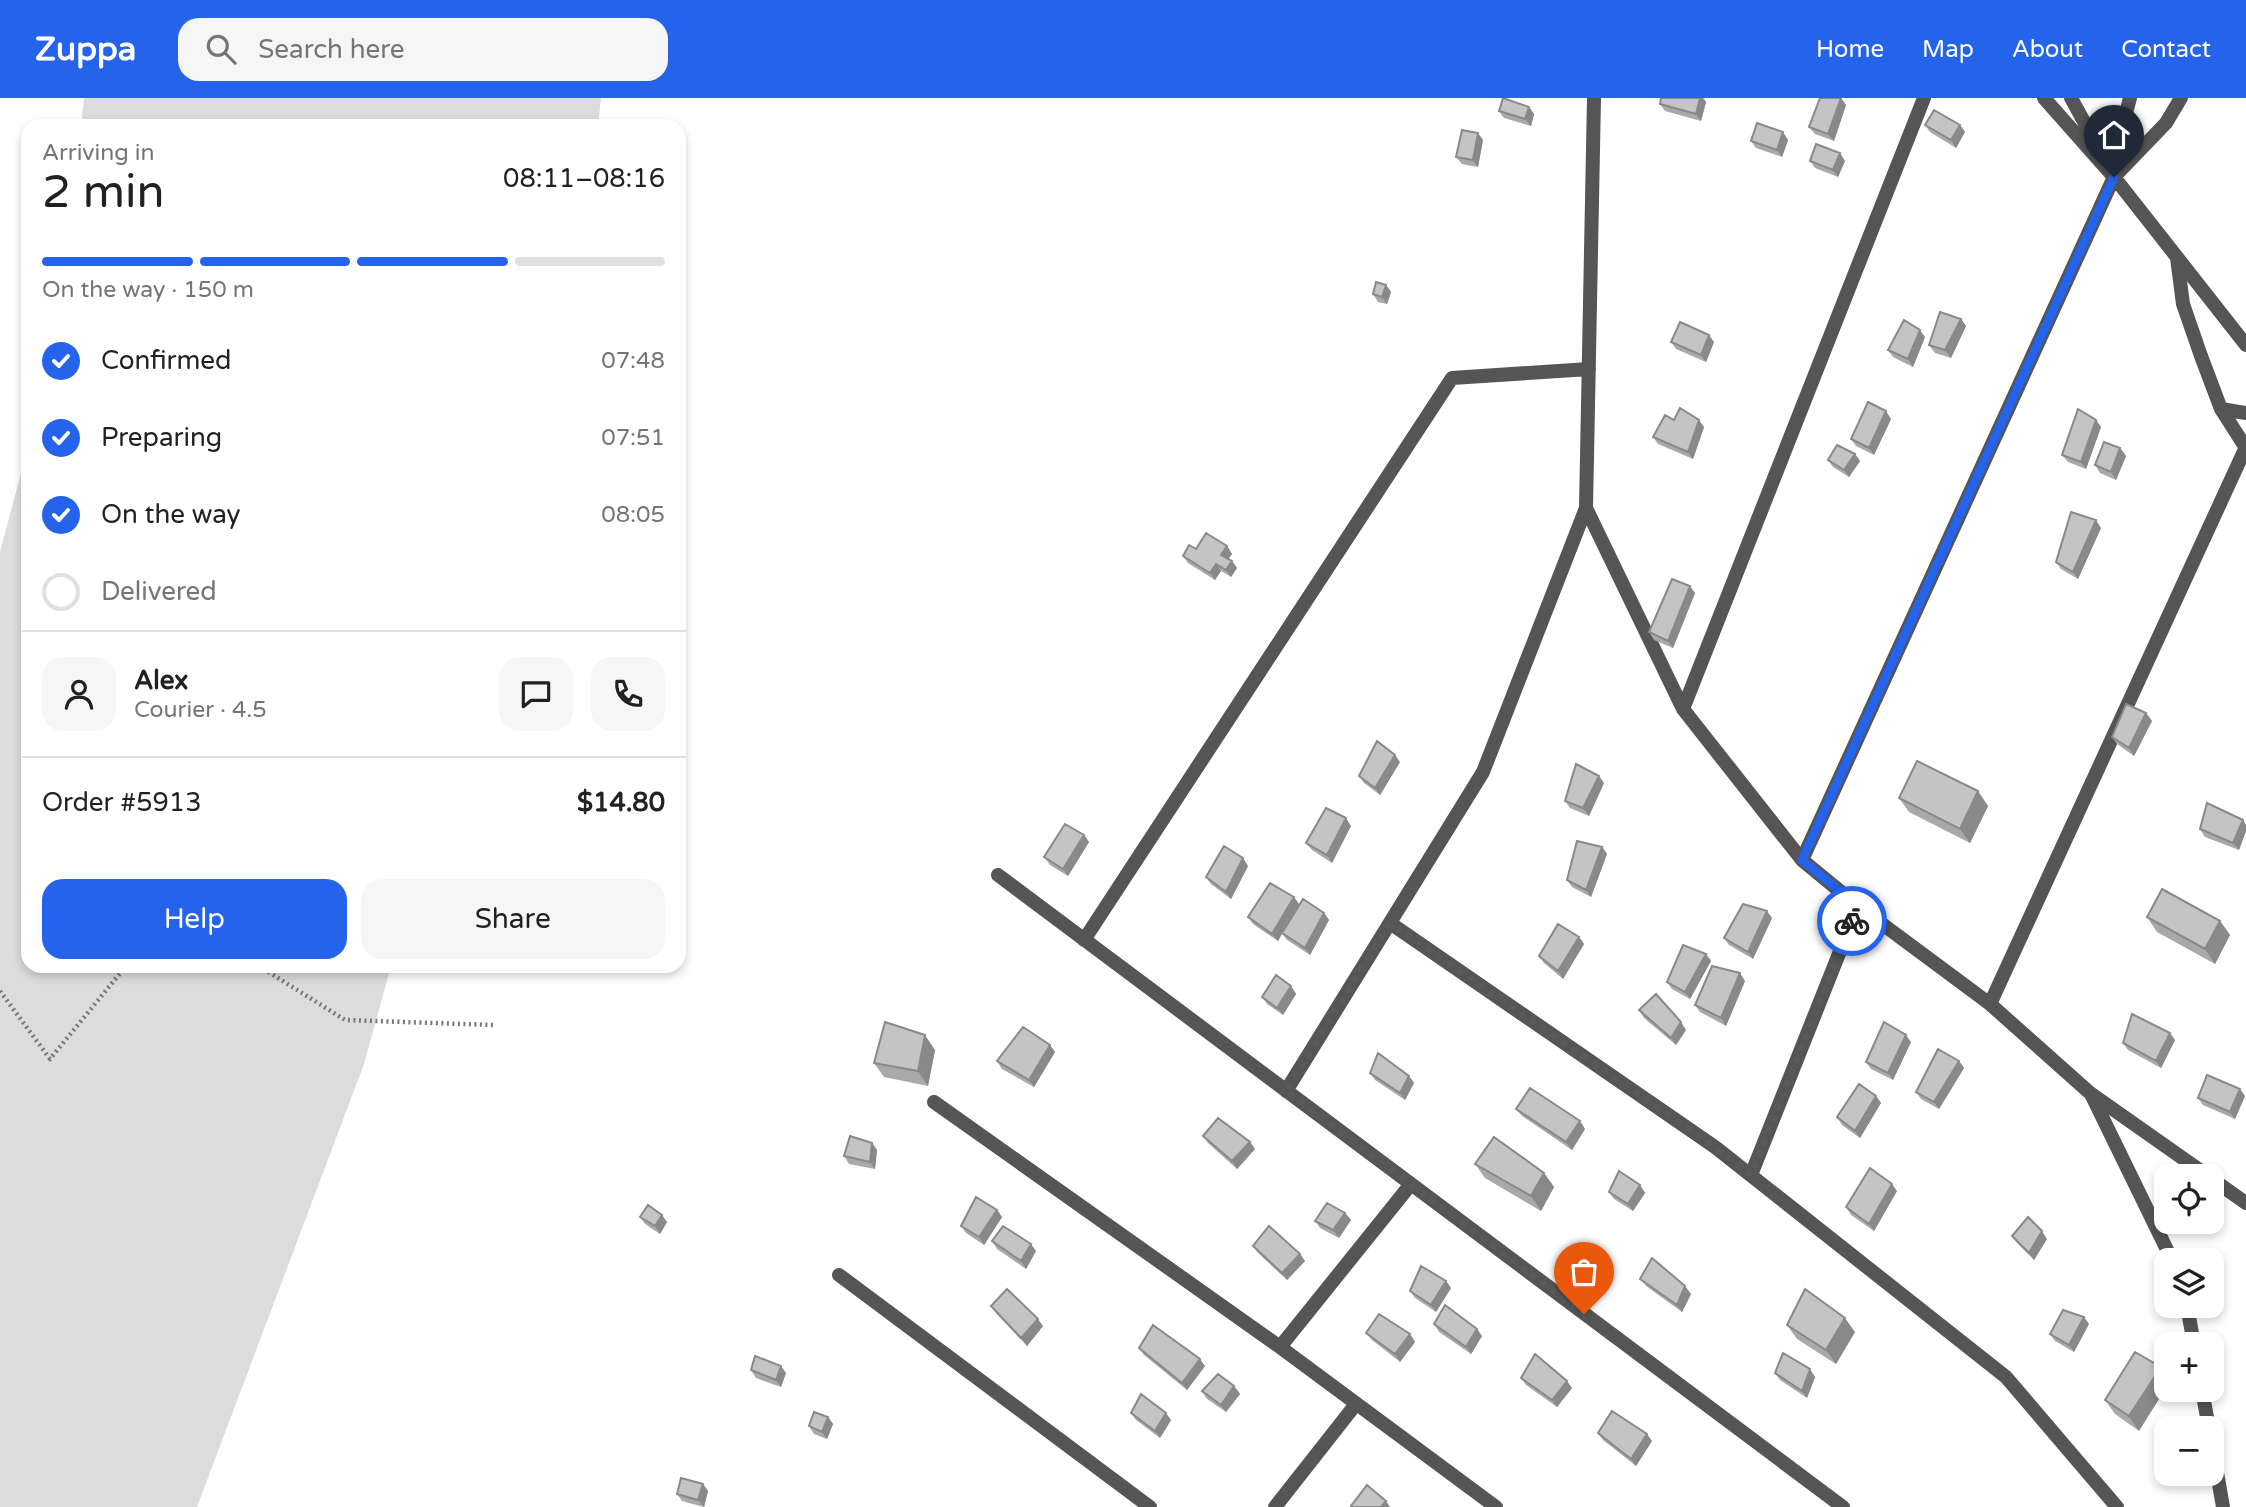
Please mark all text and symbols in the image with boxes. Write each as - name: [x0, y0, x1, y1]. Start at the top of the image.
- search box: [178, 18, 668, 81]
- text: Zuppa: [35, 30, 136, 69]
- icon: search: [202, 30, 240, 68]
- text: Search here: [258, 34, 405, 65]
- text: Home: [1816, 35, 1884, 64]
- text: Map: [1922, 35, 1974, 64]
- text: About: [2012, 35, 2083, 64]
- text: Contact: [2121, 35, 2211, 64]
- pin: [2084, 105, 2144, 177]
- icon: home: [2095, 116, 2133, 154]
- text: Arriving in: [42, 139, 155, 167]
- text: 08:11–08:16: [503, 163, 665, 194]
- text: 2 min: [42, 165, 165, 220]
- text: On the way · 150 m: [42, 276, 254, 304]
- icon: check: [42, 342, 80, 380]
- text: Confirmed: [101, 345, 231, 376]
- text: 07:48: [601, 347, 665, 375]
- icon: check: [42, 419, 80, 457]
- text: Preparing: [101, 422, 222, 453]
- text: 07:51: [601, 424, 665, 452]
- icon: check: [42, 496, 80, 534]
- text: On the way: [101, 499, 241, 530]
- text: 08:05: [601, 501, 665, 529]
- text: Delivered: [101, 576, 217, 607]
- button: person: [42, 657, 116, 731]
- button: chat: [499, 657, 573, 731]
- button: phone: [591, 657, 665, 731]
- text: Alex: [134, 665, 188, 696]
- text: Courier · 4.5: [134, 696, 267, 724]
- text: Order #5913: [42, 787, 202, 818]
- text: $14.80: [577, 787, 665, 818]
- button: Help: [42, 879, 347, 959]
- button: Share: [361, 879, 665, 959]
- courier: [1817, 886, 1887, 956]
- icon: bike: [1833, 902, 1871, 940]
- map controls: [2154, 1164, 2224, 1486]
- button: locate: [2154, 1164, 2224, 1234]
- pin: [1554, 1242, 1614, 1314]
- button: layers: [2154, 1248, 2224, 1318]
- icon: bag: [1565, 1253, 1603, 1291]
- button: +: [2154, 1332, 2224, 1402]
- button: −: [2154, 1416, 2224, 1486]

